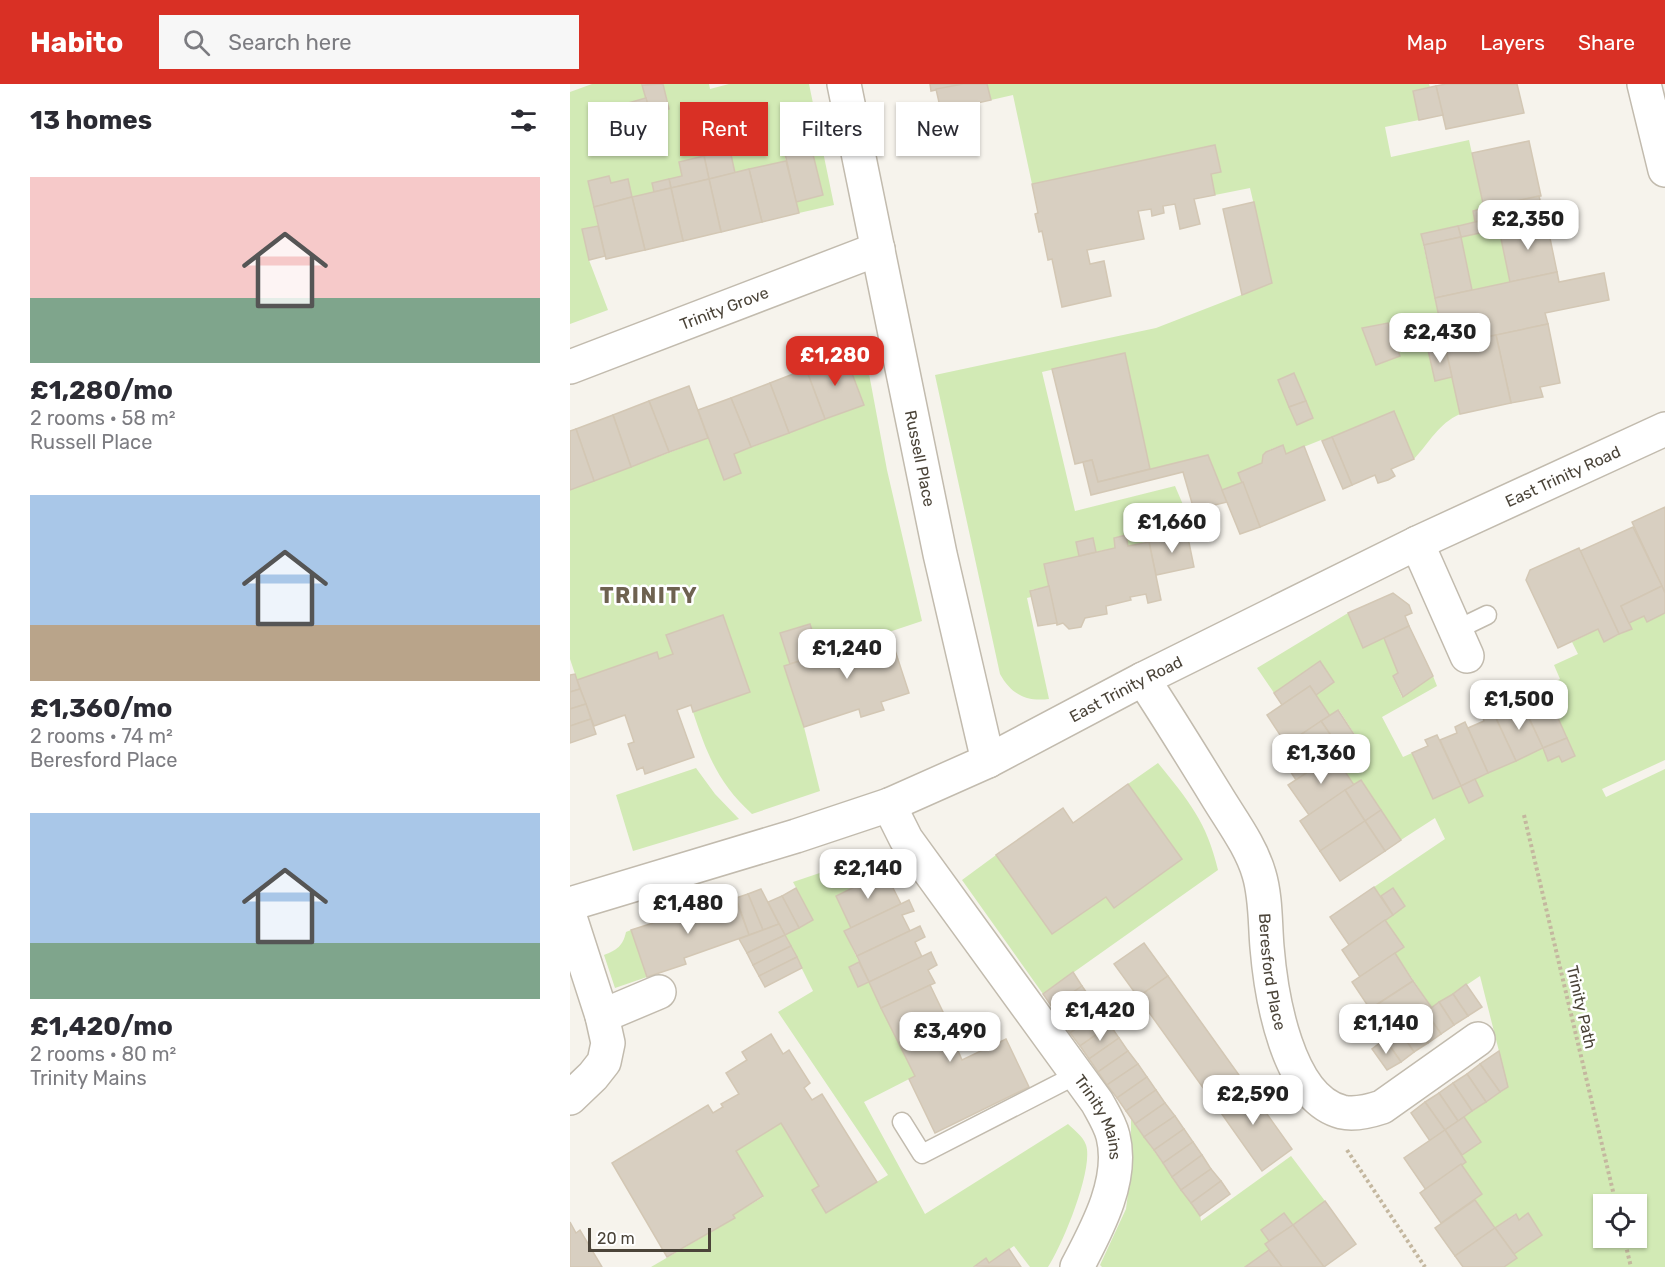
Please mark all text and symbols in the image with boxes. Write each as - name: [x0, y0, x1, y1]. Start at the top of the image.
- search box: [159, 15, 579, 69]
- text: Habito: [30, 26, 123, 59]
- icon: search: [180, 26, 213, 59]
- text: Search here: [228, 29, 352, 56]
- text: Map: [1406, 30, 1447, 55]
- text: Layers: [1480, 30, 1545, 55]
- text: Share: [1578, 30, 1635, 55]
- chip: Buy: [588, 102, 668, 156]
- chip: Rent: [680, 102, 768, 156]
- chip: Filters: [780, 102, 884, 156]
- chip: New: [896, 102, 980, 156]
- icon: filters: [507, 104, 540, 137]
- text: 13 homes: [30, 105, 152, 136]
- pin: £2,350: [1479, 200, 1577, 251]
- text: £2,350: [1492, 207, 1564, 231]
- icon: home: [231, 216, 339, 324]
- street label: Trinity Grove: [677, 283, 771, 334]
- pin: £2,430: [1391, 313, 1489, 364]
- text: £2,430: [1403, 320, 1477, 344]
- pin: £1,280: [786, 336, 884, 387]
- text: £1,280: [800, 343, 870, 367]
- text: £1,280/mo: [30, 375, 173, 406]
- text: 2 rooms · 58 m²: [30, 406, 176, 430]
- street label: Russell Place: [901, 408, 939, 508]
- text: Russell Place: [30, 430, 152, 454]
- street label: East Trinity Road: [1502, 442, 1623, 511]
- pin: £1,660: [1123, 503, 1221, 554]
- text: £1,660: [1137, 510, 1207, 534]
- icon: home: [231, 534, 339, 642]
- district label: TRINITY: [600, 582, 698, 609]
- pin: £1,240: [798, 629, 896, 680]
- text: £1,240: [812, 636, 882, 660]
- street label: East Trinity Road: [1066, 652, 1186, 726]
- pin: £1,500: [1470, 680, 1568, 731]
- text: £1,500: [1484, 687, 1554, 711]
- text: £1,360/mo: [30, 693, 172, 724]
- text: 2 rooms · 74 m²: [30, 724, 173, 748]
- pin: £1,360: [1272, 734, 1370, 785]
- text: £1,360: [1286, 741, 1356, 765]
- text: Beresford Place: [30, 748, 178, 772]
- pin: £2,140: [819, 849, 917, 900]
- icon: home: [231, 852, 339, 960]
- text: £2,140: [834, 856, 902, 880]
- pin: £1,480: [639, 884, 737, 935]
- text: £1,480: [653, 891, 723, 915]
- street label: Beresford Place: [1255, 913, 1290, 1032]
- street label: Trinity Path: [1563, 964, 1600, 1051]
- pin: £1,420: [1051, 991, 1149, 1042]
- text: £1,420: [1065, 998, 1135, 1022]
- pin: £1,140: [1337, 1004, 1435, 1055]
- text: £1,420/mo: [30, 1011, 173, 1042]
- text: £1,140: [1353, 1011, 1419, 1035]
- pin: £3,490: [901, 1012, 999, 1063]
- text: £3,490: [913, 1019, 987, 1043]
- text: 2 rooms · 80 m²: [30, 1042, 176, 1066]
- text: Trinity Mains: [30, 1066, 147, 1090]
- street label: Trinity Mains: [1070, 1071, 1125, 1160]
- pin: £2,590: [1204, 1075, 1302, 1126]
- text: £2,590: [1217, 1082, 1289, 1106]
- map controls: [1593, 1194, 1647, 1248]
- button: locate: [1593, 1194, 1647, 1248]
- scale bar: [588, 1225, 711, 1252]
- text: 20 m: [597, 1229, 635, 1248]

